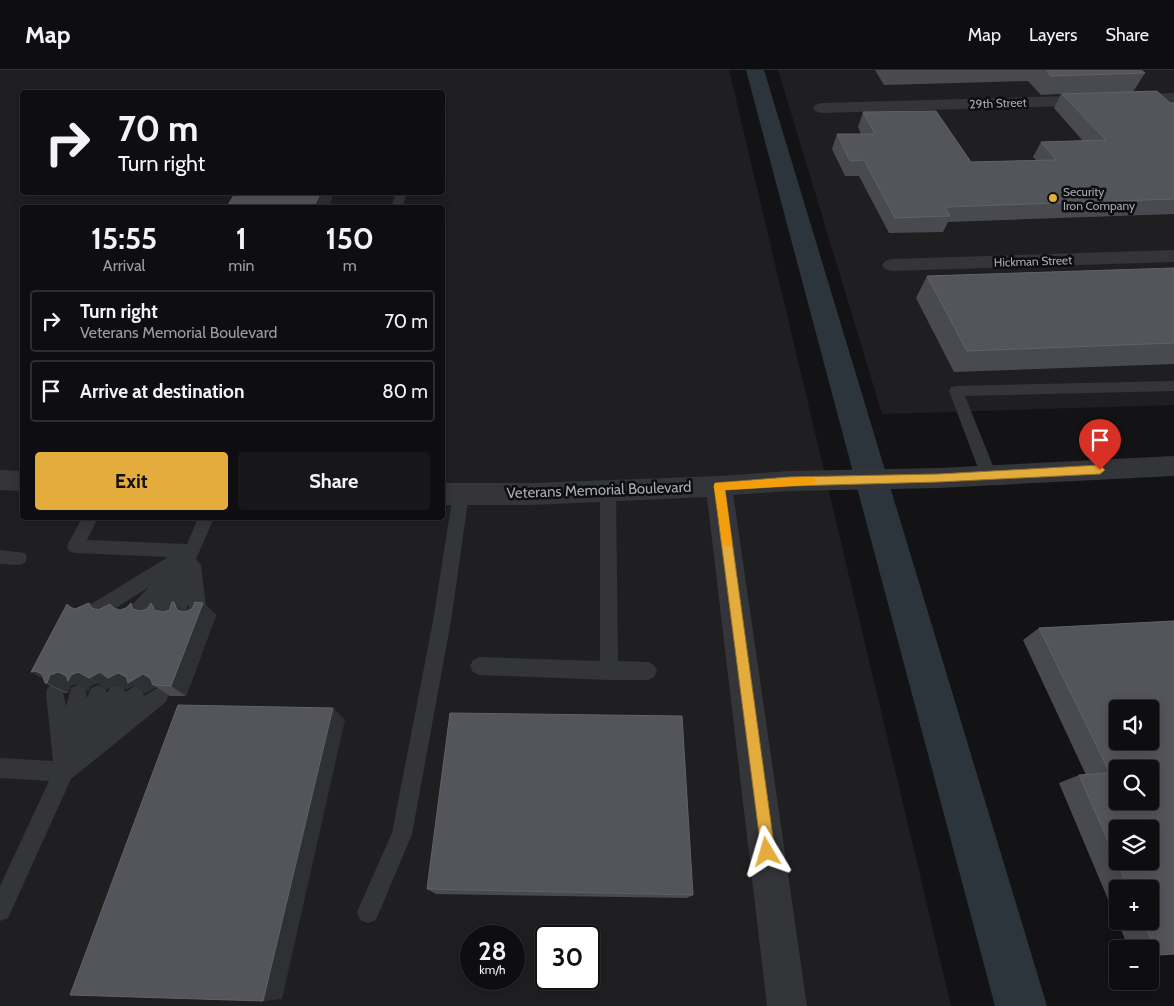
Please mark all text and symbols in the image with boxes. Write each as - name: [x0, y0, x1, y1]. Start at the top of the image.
- text: Map: [25, 20, 71, 49]
- text: Map: [968, 24, 1001, 46]
- text: Layers: [1029, 24, 1078, 46]
- text: Share: [1106, 24, 1149, 46]
- street label: 29th Street: [969, 95, 1027, 111]
- text: 70 m: [118, 107, 199, 150]
- icon: right: [35, 110, 100, 175]
- text: Turn right: [118, 150, 205, 177]
- place label: Security Iron Company: [1063, 184, 1135, 213]
- marker: Security Iron Company: [1047, 192, 1059, 204]
- text: 15:55: [91, 220, 157, 257]
- text: 1: [236, 220, 247, 257]
- text: 150: [326, 220, 374, 257]
- street label: Hickman Street: [994, 252, 1072, 270]
- text: Arrival: [103, 256, 145, 275]
- text: min: [228, 256, 255, 275]
- text: m: [343, 256, 357, 275]
- text: Turn right: [80, 300, 158, 323]
- icon: right: [37, 307, 65, 335]
- text: 70 m: [384, 310, 428, 333]
- text: Veterans Memorial Boulevard: [80, 323, 277, 342]
- icon: arrive: [37, 377, 65, 405]
- text: Arrive at destination: [80, 380, 244, 403]
- text: 80 m: [382, 380, 428, 403]
- pin: [1079, 419, 1121, 470]
- icon: arrive: [1086, 426, 1114, 454]
- button: Exit: [35, 452, 228, 510]
- button: Share: [238, 452, 430, 510]
- street label: Veterans Memorial Boulevard: [506, 478, 692, 502]
- map controls: [1109, 700, 1159, 990]
- button: sound: [1109, 700, 1159, 750]
- button: search: [1109, 760, 1159, 810]
- button: layers: [1109, 820, 1159, 870]
- position arrow: [740, 825, 792, 877]
- button: +: [1109, 880, 1159, 930]
- speed limit sign: 30: [535, 925, 600, 990]
- text: 28: [478, 936, 507, 966]
- button: −: [1109, 940, 1159, 990]
- text: km/h: [479, 962, 506, 977]

